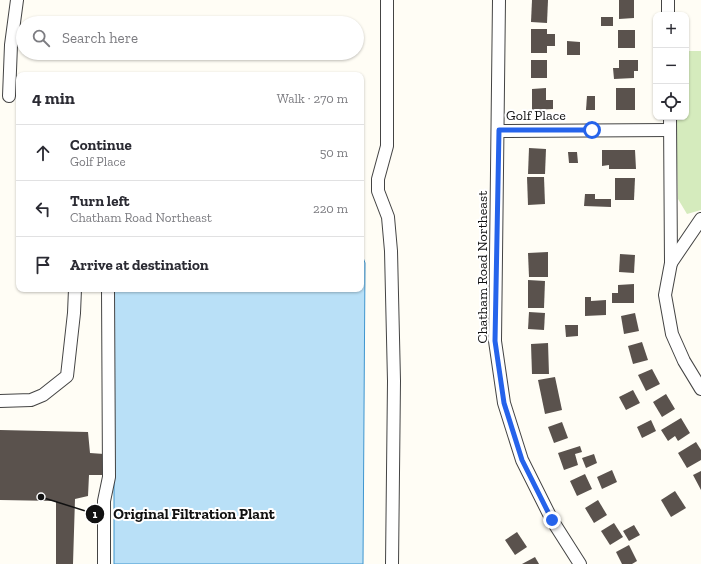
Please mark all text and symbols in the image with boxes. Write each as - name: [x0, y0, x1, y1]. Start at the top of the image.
- map controls: [653, 12, 689, 120]
- button: +: [653, 12, 689, 48]
- search box: [16, 16, 364, 60]
- icon: search: [30, 27, 52, 49]
- text: Search here: [62, 29, 138, 47]
- button: −: [653, 48, 689, 84]
- button: locate: [653, 84, 689, 120]
- text: 4 min: [32, 88, 75, 108]
- text: Walk · 270 m: [277, 91, 348, 106]
- street label: Golf Place: [506, 107, 566, 124]
- route start: [583, 121, 601, 139]
- text: Continue: [70, 136, 132, 154]
- icon: ahead: [32, 142, 54, 164]
- text: 50 m: [320, 145, 348, 160]
- text: Golf Place: [70, 154, 126, 169]
- street label: Chatham Road Northeast: [474, 190, 491, 343]
- text: Turn left: [70, 192, 130, 210]
- icon: left: [32, 198, 54, 220]
- text: 220 m: [313, 201, 348, 216]
- text: Chatham Road Northeast: [70, 210, 212, 225]
- icon: arrive: [32, 254, 54, 276]
- text: Arrive at destination: [70, 256, 209, 274]
- callout: Original Filtration Plant: [85, 500, 283, 527]
- text: Original Filtration Plant: [113, 505, 276, 523]
- text: 1: [93, 507, 98, 521]
- route end: [543, 511, 561, 529]

